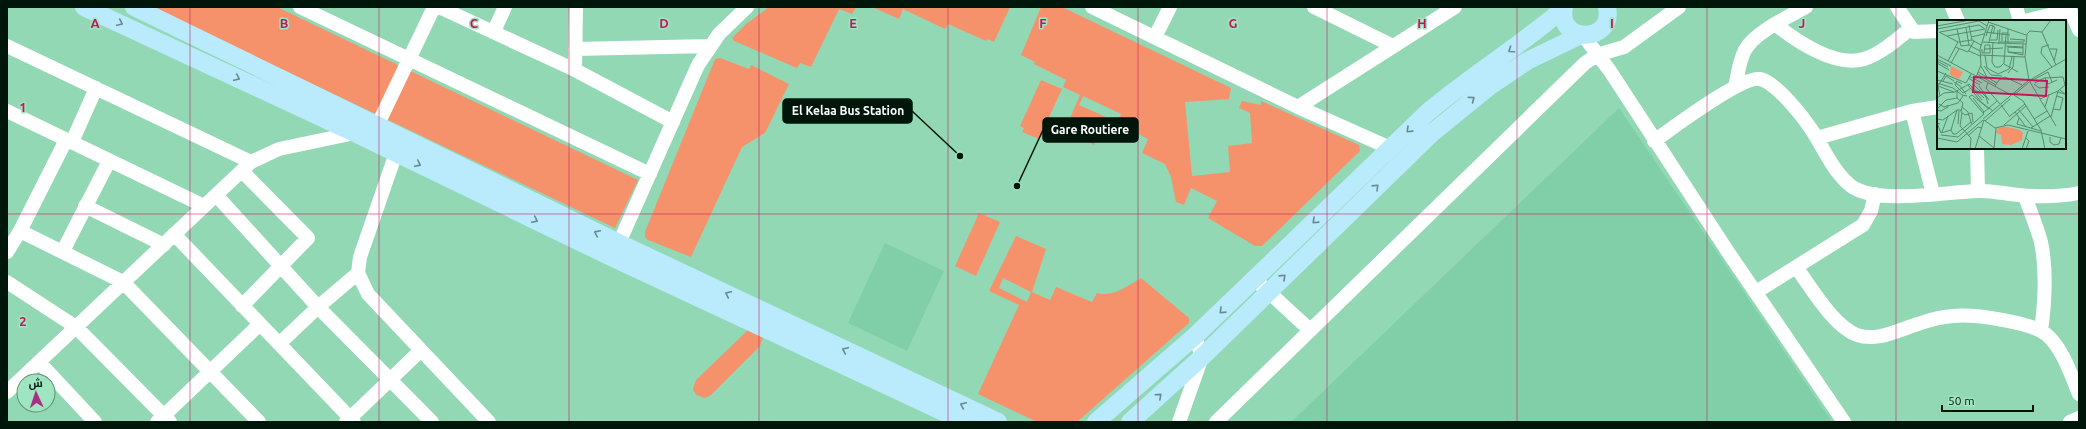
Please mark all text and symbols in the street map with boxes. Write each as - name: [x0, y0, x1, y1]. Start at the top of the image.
- text: A: [90, 16, 100, 30]
- text: B: [280, 16, 289, 30]
- text: C: [470, 16, 479, 30]
- text: D: [659, 16, 669, 30]
- text: E: [849, 16, 857, 30]
- text: F: [1039, 16, 1047, 30]
- text: G: [1229, 16, 1238, 30]
- text: H: [1417, 16, 1427, 30]
- text: I: [1610, 16, 1614, 30]
- text: J: [1799, 16, 1805, 30]
- one-way arrow: [115, 18, 123, 26]
- inset map: [1937, 20, 2066, 149]
- one-way arrow: [1508, 45, 1515, 53]
- one-way arrow: [233, 73, 241, 81]
- one-way arrow: [1468, 97, 1475, 104]
- callout: El Kelaa Bus Station: [783, 99, 912, 123]
- text: 1: [19, 100, 27, 114]
- text: El Kelaa Bus Station: [792, 104, 904, 117]
- callout: Gare Routiere: [1043, 118, 1138, 142]
- text: Gare Routiere: [1051, 123, 1129, 136]
- one-way arrow: [1406, 126, 1414, 133]
- one-way arrow: [414, 159, 422, 167]
- one-way arrow: [1371, 184, 1379, 192]
- one-way arrow: [531, 216, 539, 223]
- one-way arrow: [1312, 216, 1320, 224]
- one-way arrow: [594, 230, 602, 238]
- one-way arrow: [1278, 274, 1286, 282]
- one-way arrow: [724, 291, 732, 299]
- one-way arrow: [1219, 306, 1227, 314]
- text: 2: [19, 314, 27, 328]
- one-way arrow: [842, 347, 849, 355]
- north arrow: [16, 373, 56, 413]
- text: ش: [28, 377, 43, 390]
- scale bar: [1942, 387, 2033, 413]
- one-way arrow: [1154, 394, 1161, 401]
- text: 50 m: [1948, 394, 1975, 407]
- one-way arrow: [959, 402, 967, 410]

